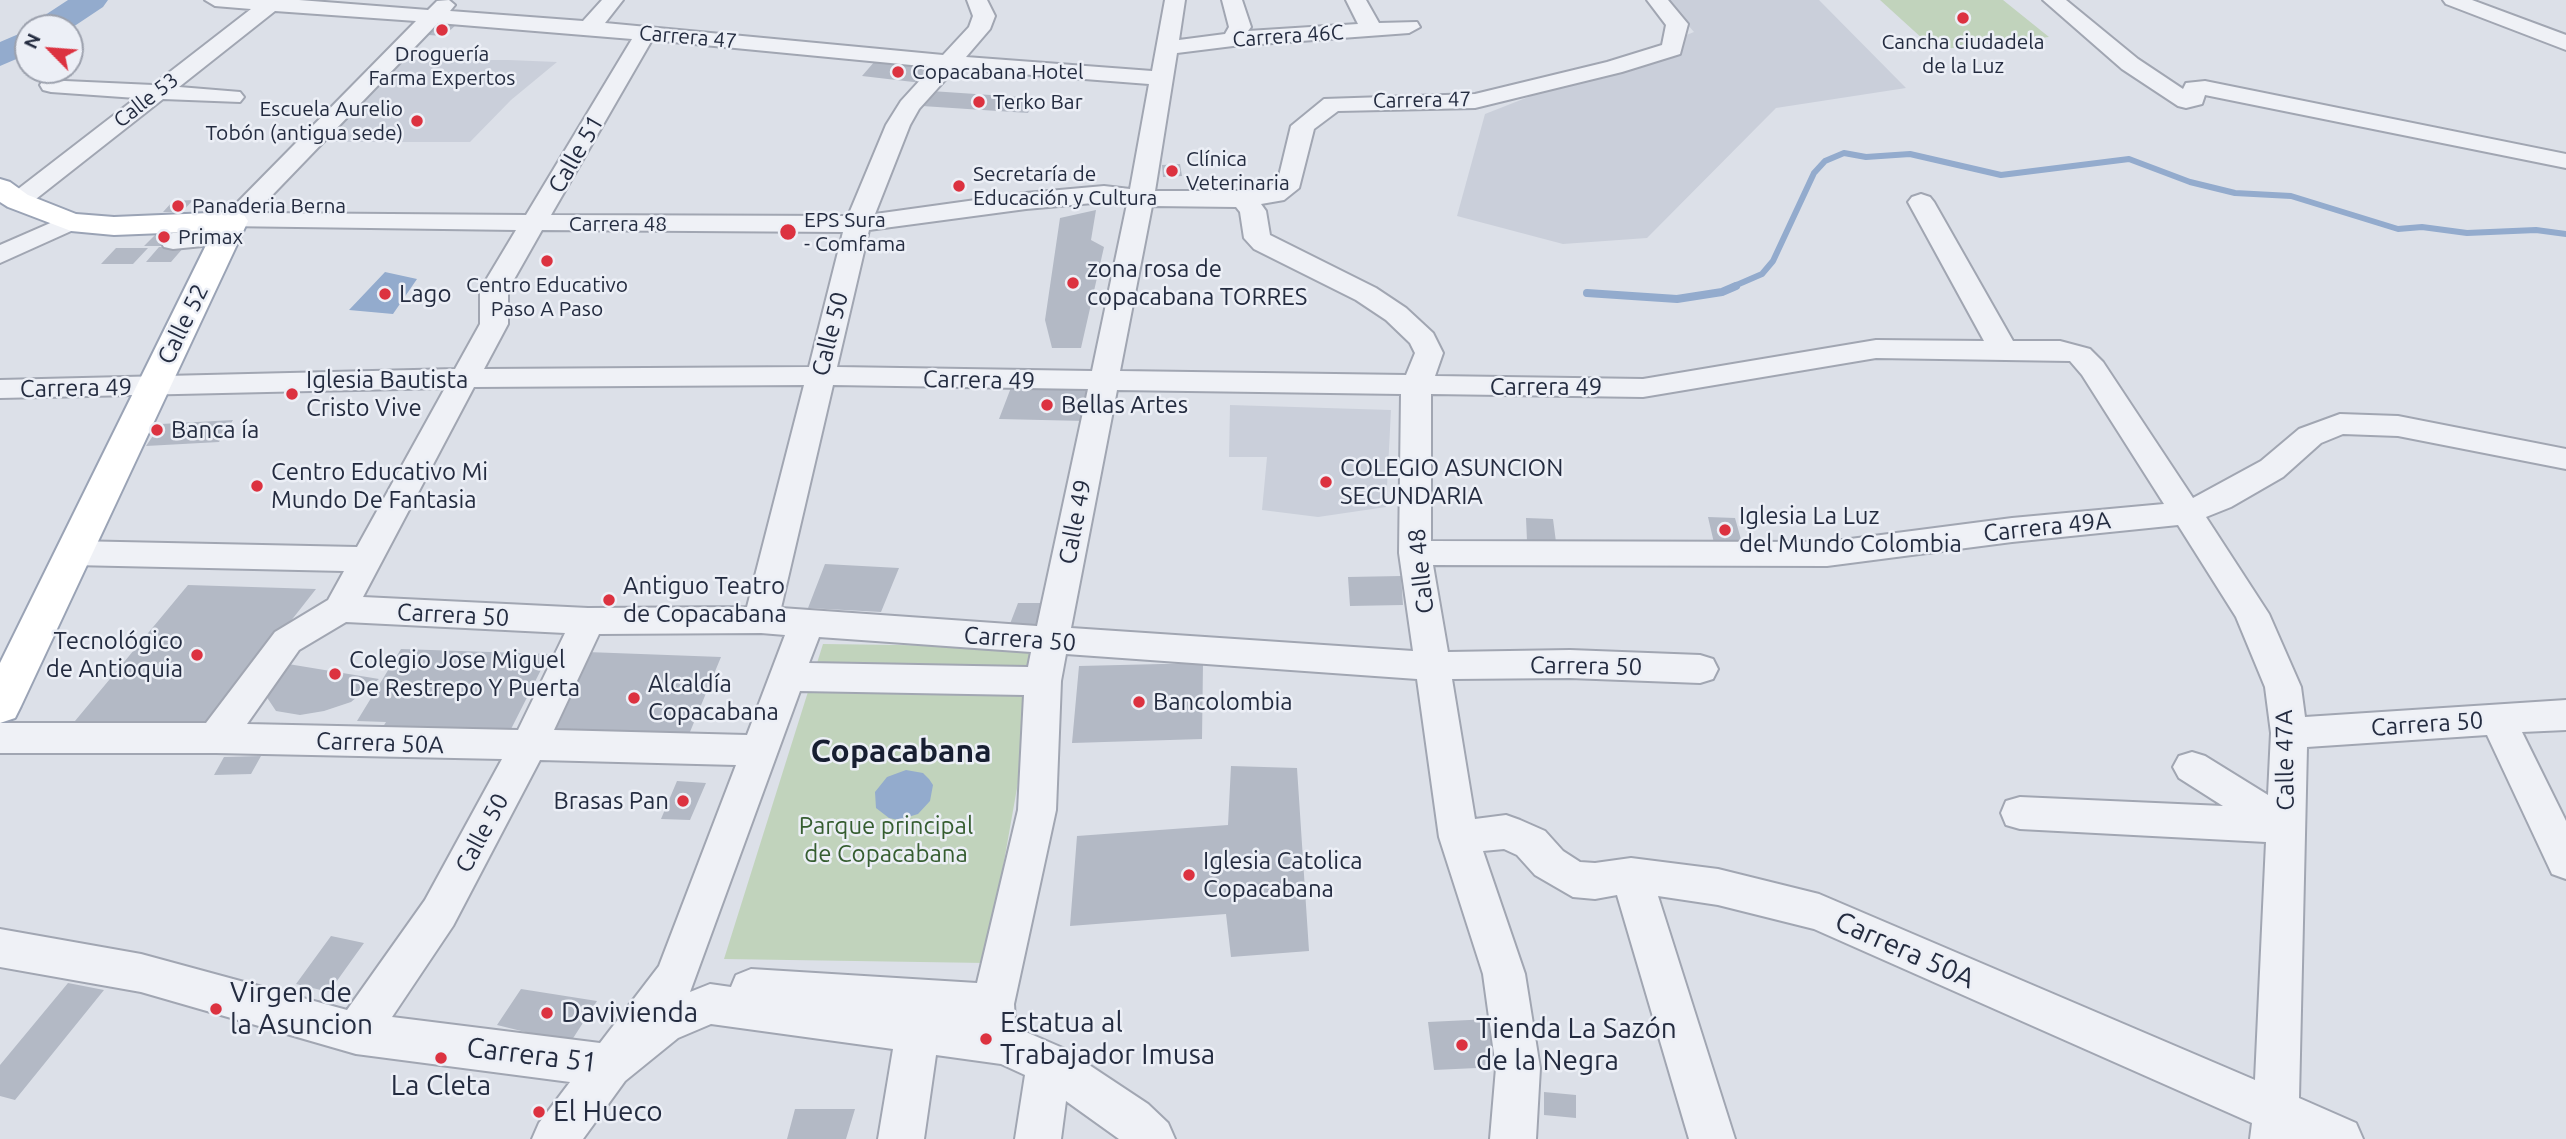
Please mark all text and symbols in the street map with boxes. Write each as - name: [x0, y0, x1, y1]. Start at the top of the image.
- marker: Cancha ciudadela de la Luz: [1955, 10, 1971, 26]
- north arrow: [14, 14, 84, 84]
- street label: Carrera 47: [638, 20, 738, 54]
- street label: Carrera 46C: [1232, 20, 1344, 52]
- marker: Droguería Farma Expertos: [434, 22, 450, 38]
- place label: Cancha ciudadela de la Luz: [1881, 29, 2045, 79]
- text: N: [19, 30, 45, 52]
- place label: Droguería Farma Expertos: [369, 41, 515, 91]
- place label: Copacabana Hotel: [912, 59, 1084, 85]
- marker: Copacabana Hotel: [890, 64, 906, 80]
- street label: Calle 53: [109, 67, 183, 133]
- street label: Carrera 47: [1373, 87, 1471, 113]
- place label: Terko Bar: [993, 89, 1083, 115]
- marker: Terko Bar: [971, 94, 987, 110]
- place label: Escuela Aurelio Tobón (antigua sede): [205, 96, 403, 146]
- street label: Calle 51: [542, 110, 610, 198]
- marker: Escuela Aurelio Tobón (antigua sede): [409, 113, 425, 129]
- place label: Clínica Veterinaria: [1186, 146, 1290, 196]
- place label: Secretaría de Educación y Cultura: [973, 161, 1157, 211]
- marker: Clínica Veterinaria: [1164, 163, 1180, 179]
- marker: Secretaría de Educación y Cultura: [951, 178, 967, 194]
- place label: Panaderia Berna: [192, 193, 346, 219]
- marker: Panaderia Berna: [170, 198, 186, 214]
- place label: EPS Sura - Comfama: [804, 207, 906, 257]
- street label: Carrera 48: [569, 211, 667, 237]
- marker: EPS Sura - Comfama: [778, 222, 798, 242]
- place label: Primax: [178, 224, 243, 250]
- marker: Primax: [156, 229, 172, 245]
- marker: Centro Educativo Paso A Paso: [539, 253, 555, 269]
- place label: zona rosa de copacabana TORRES: [1087, 255, 1307, 311]
- place label: Centro Educativo Paso A Paso: [466, 272, 628, 322]
- marker: zona rosa de copacabana TORRES: [1065, 275, 1081, 291]
- street label: Calle 52: [151, 279, 215, 369]
- place label: Lago: [399, 280, 451, 308]
- marker: Lago: [377, 286, 393, 302]
- street label: Calle 50: [806, 289, 854, 379]
- street label: Carrera 49: [923, 365, 1035, 395]
- place label: Iglesia Bautista Cristo Vive: [306, 366, 468, 422]
- street label: Carrera 49: [20, 373, 132, 403]
- street label: Carrera 49: [1490, 373, 1602, 401]
- marker: Iglesia Bautista Cristo Vive: [284, 386, 300, 402]
- place label: Bellas Artes: [1061, 391, 1188, 419]
- marker: Bellas Artes: [1039, 397, 1055, 413]
- place label: Banca ía: [171, 416, 259, 444]
- marker: Banca ía: [149, 422, 165, 438]
- place label: COLEGIO ASUNCION SECUNDARIA: [1340, 454, 1563, 510]
- place label: Centro Educativo Mi Mundo De Fantasia: [271, 458, 488, 514]
- marker: COLEGIO ASUNCION SECUNDARIA: [1318, 474, 1334, 490]
- street label: Calle 49: [1053, 477, 1097, 567]
- marker: Centro Educativo Mi Mundo De Fantasia: [249, 478, 265, 494]
- place label: Iglesia La Luz del Mundo Colombia: [1739, 502, 1962, 558]
- street label: Carrera 49A: [1982, 506, 2112, 548]
- marker: Iglesia La Luz del Mundo Colombia: [1717, 522, 1733, 538]
- street label: Calle 48: [1402, 527, 1440, 615]
- place label: Antiguo Teatro de Copacabana: [623, 572, 787, 628]
- marker: Antiguo Teatro de Copacabana: [601, 592, 617, 608]
- street label: Carrera 50: [396, 598, 510, 632]
- street label: Carrera 50: [963, 621, 1077, 657]
- place label: Tecnológico de Antioquia: [46, 627, 183, 683]
- place label: Colegio Jose Miguel De Restrepo Y Puerta: [349, 646, 580, 702]
- marker: Tecnológico de Antioquia: [189, 647, 205, 663]
- street label: Carrera 50: [1530, 651, 1642, 681]
- marker: Colegio Jose Miguel De Restrepo Y Puerta: [327, 666, 343, 682]
- place label: Alcaldía Copacabana: [648, 670, 779, 726]
- place label: Bancolombia: [1153, 688, 1293, 716]
- marker: Alcaldía Copacabana: [626, 690, 642, 706]
- marker: Bancolombia: [1131, 694, 1147, 710]
- street label: Carrera 50: [2370, 706, 2484, 742]
- street label: Calle 47A: [2270, 709, 2300, 811]
- street label: Carrera 50A: [316, 726, 444, 760]
- district label: Copacabana: [810, 732, 992, 770]
- place label: Brasas Pan: [554, 787, 669, 815]
- street label: Calle 50: [449, 789, 515, 877]
- marker: Brasas Pan: [675, 793, 691, 809]
- park label: Parque principal de Copacabana: [799, 812, 973, 868]
- place label: Iglesia Catolica Copacabana: [1203, 847, 1363, 903]
- marker: Iglesia Catolica Copacabana: [1181, 867, 1197, 883]
- street label: Carrera 50A: [1830, 904, 1980, 996]
- place label: Virgen de la Asuncion: [230, 976, 373, 1042]
- place label: Davivienda: [561, 996, 698, 1030]
- marker: Virgen de la Asuncion: [208, 1001, 224, 1017]
- marker: Davivienda: [539, 1005, 555, 1021]
- place label: Estatua al Trabajador Imusa: [1000, 1006, 1215, 1072]
- place label: Tienda La Sazón de la Negra: [1476, 1012, 1677, 1078]
- street label: Carrera 51: [465, 1030, 599, 1080]
- marker: Estatua al Trabajador Imusa: [978, 1031, 994, 1047]
- marker: Tienda La Sazón de la Negra: [1454, 1037, 1470, 1053]
- marker: La Cleta: [433, 1050, 449, 1066]
- place label: La Cleta: [391, 1069, 491, 1103]
- place label: El Hueco: [553, 1095, 663, 1129]
- marker: El Hueco: [531, 1104, 547, 1120]

